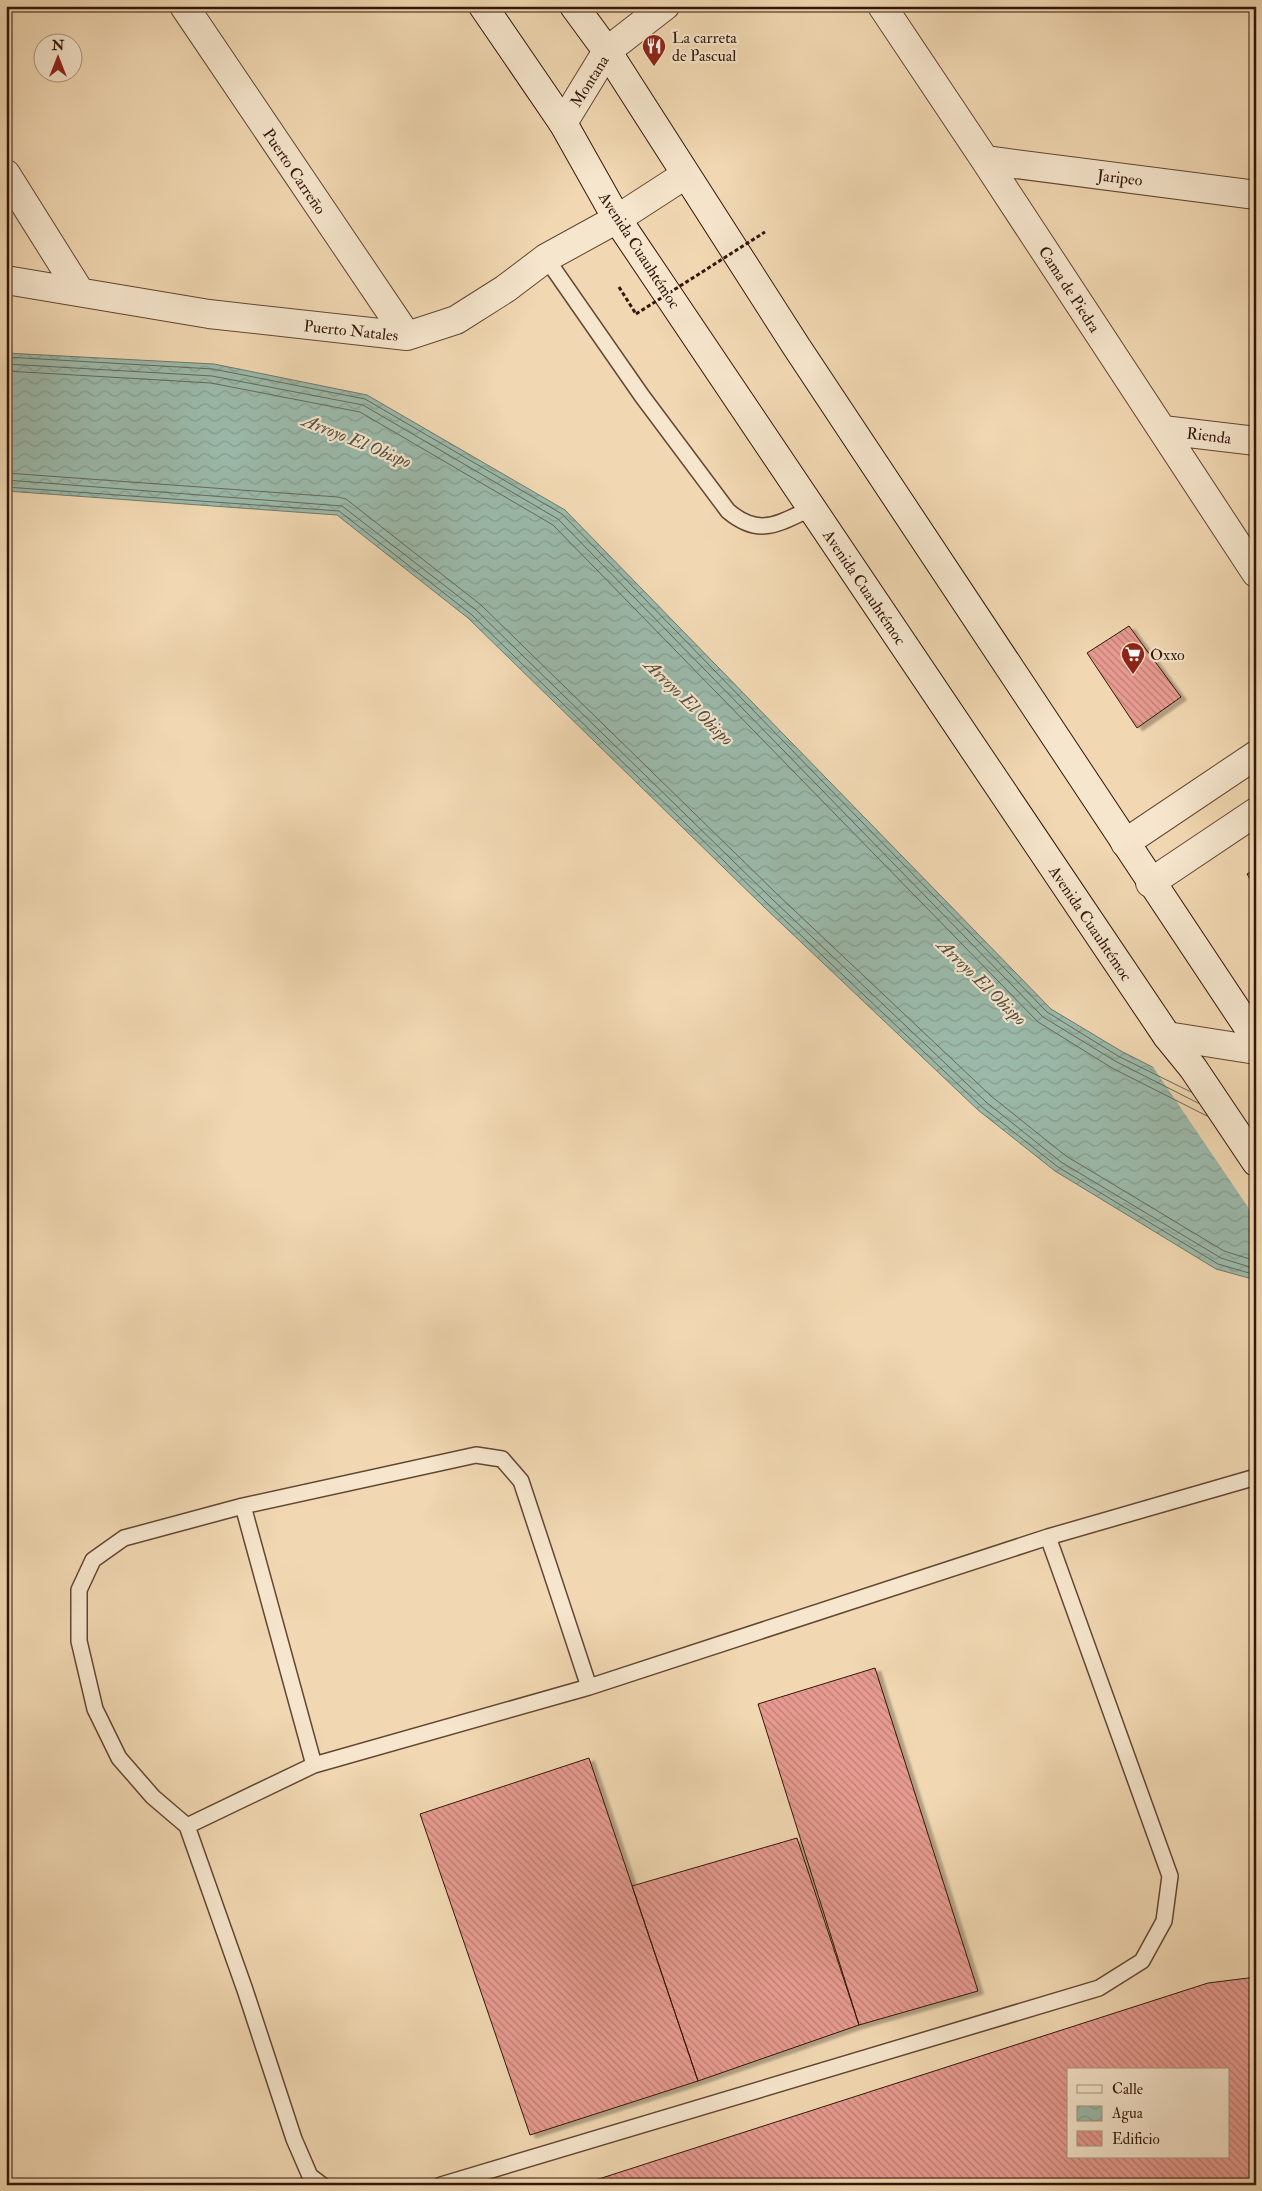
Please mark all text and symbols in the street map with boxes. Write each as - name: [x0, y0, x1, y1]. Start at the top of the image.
- place label: La carreta de Pascual: [672, 28, 737, 66]
- north arrow: [32, 32, 82, 82]
- restaurant icon: La carreta de Pascual: [641, 33, 667, 67]
- text: N: [51, 37, 65, 54]
- street label: Montana: [566, 51, 614, 111]
- street label: Puerto Carreño: [258, 125, 330, 219]
- street label: Jaripeo: [1095, 165, 1144, 192]
- street label: Avenida Cuauhtémoc: [594, 188, 685, 313]
- street label: Cama de Piedra: [1034, 243, 1105, 337]
- street label: Puerto Natales: [303, 316, 399, 346]
- water label: Arroyo El Obispo: [297, 408, 415, 474]
- street label: Rienda: [1185, 423, 1233, 449]
- street label: Avenida Cuauhtémoc: [818, 525, 910, 650]
- supermarket icon: Oxxo: [1120, 641, 1146, 675]
- place label: Oxxo: [1150, 645, 1185, 665]
- water label: Arroyo El Obispo: [638, 653, 738, 751]
- street label: Avenida Cuauhtémoc: [1044, 861, 1136, 986]
- water label: Arroyo El Obispo: [931, 933, 1031, 1031]
- legend: [1067, 2068, 1230, 2158]
- text: Calle: [1112, 2080, 1143, 2099]
- text: Agua: [1111, 2104, 1144, 2123]
- text: Edificio: [1112, 2130, 1160, 2149]

